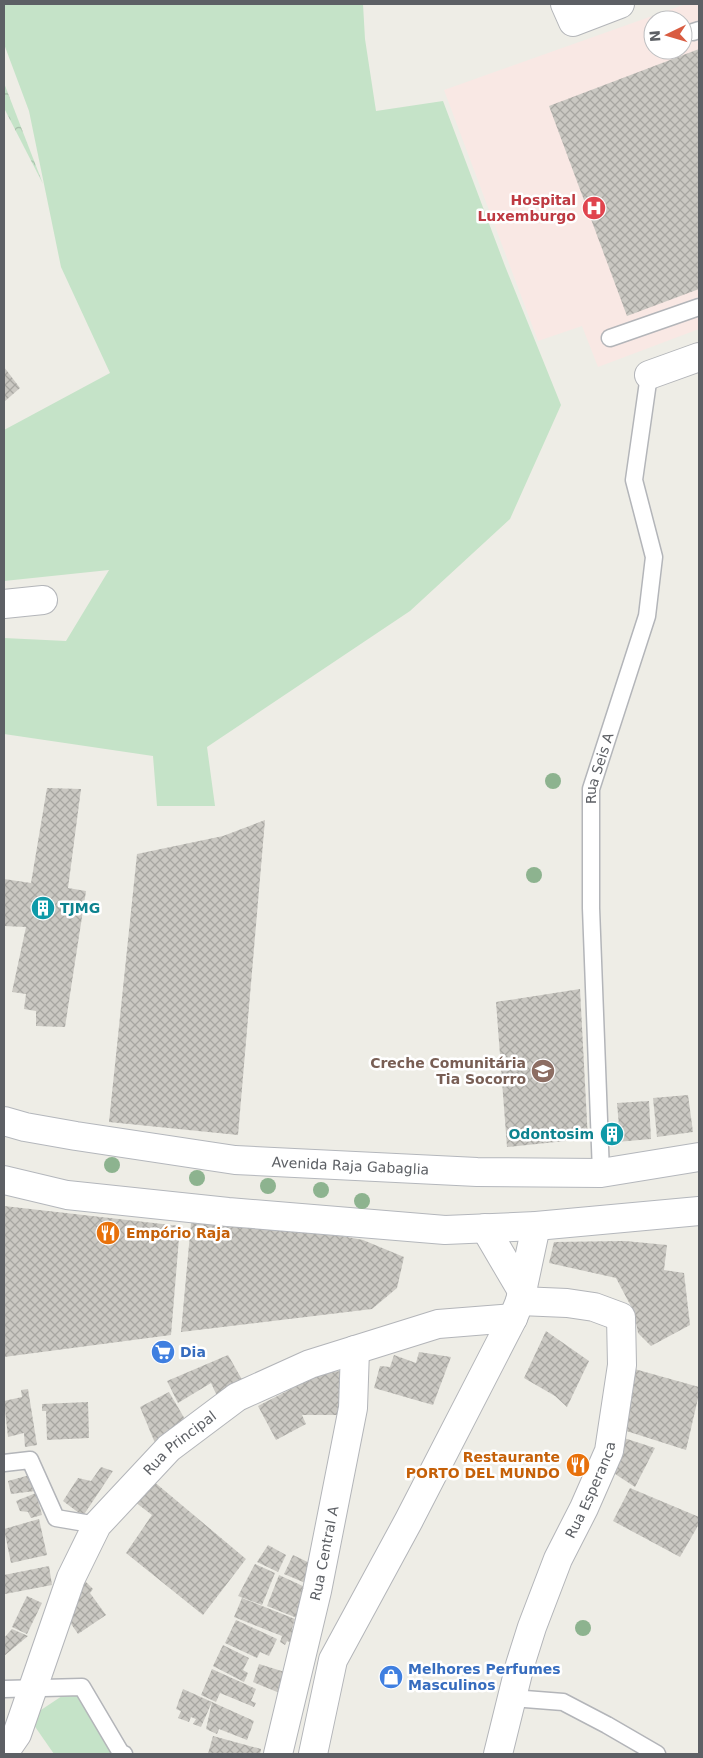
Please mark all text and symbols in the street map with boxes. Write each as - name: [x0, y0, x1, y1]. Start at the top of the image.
- north arrow: [643, 10, 693, 60]
- text: N: [647, 30, 664, 43]
- place label: Hospital Luxemburgo: [477, 192, 576, 224]
- hospital icon: Hospital Luxemburgo: [581, 195, 607, 221]
- street label: Rua Seis A: [583, 730, 617, 804]
- building icon: TJMG: [30, 895, 56, 921]
- place label: TJMG: [60, 900, 100, 916]
- place label: Creche Comunitária Tia Socorro: [370, 1055, 526, 1087]
- school or university icon: Creche Comunitária Tia Socorro: [530, 1058, 556, 1084]
- building icon: Odontosim: [599, 1121, 625, 1147]
- place label: Odontosim: [508, 1126, 594, 1142]
- street label: Avenida Raja Gabaglia: [271, 1154, 430, 1178]
- restaurant icon: Empório Raja: [95, 1220, 121, 1246]
- place label: Empório Raja: [126, 1225, 230, 1241]
- supermarket icon: Dia: [150, 1339, 176, 1365]
- place label: Dia: [180, 1344, 206, 1360]
- street label: Rua Principal: [140, 1408, 219, 1478]
- street label: Rua Esperanca: [562, 1441, 618, 1541]
- place label: Restaurante PORTO DEL MUNDO: [406, 1449, 560, 1481]
- restaurant icon: Restaurante PORTO DEL MUNDO: [565, 1452, 591, 1478]
- street label: Rua Central A: [307, 1504, 342, 1602]
- place label: Melhores Perfumes Masculinos: [408, 1661, 561, 1693]
- shop icon: Melhores Perfumes Masculinos: [378, 1664, 404, 1690]

